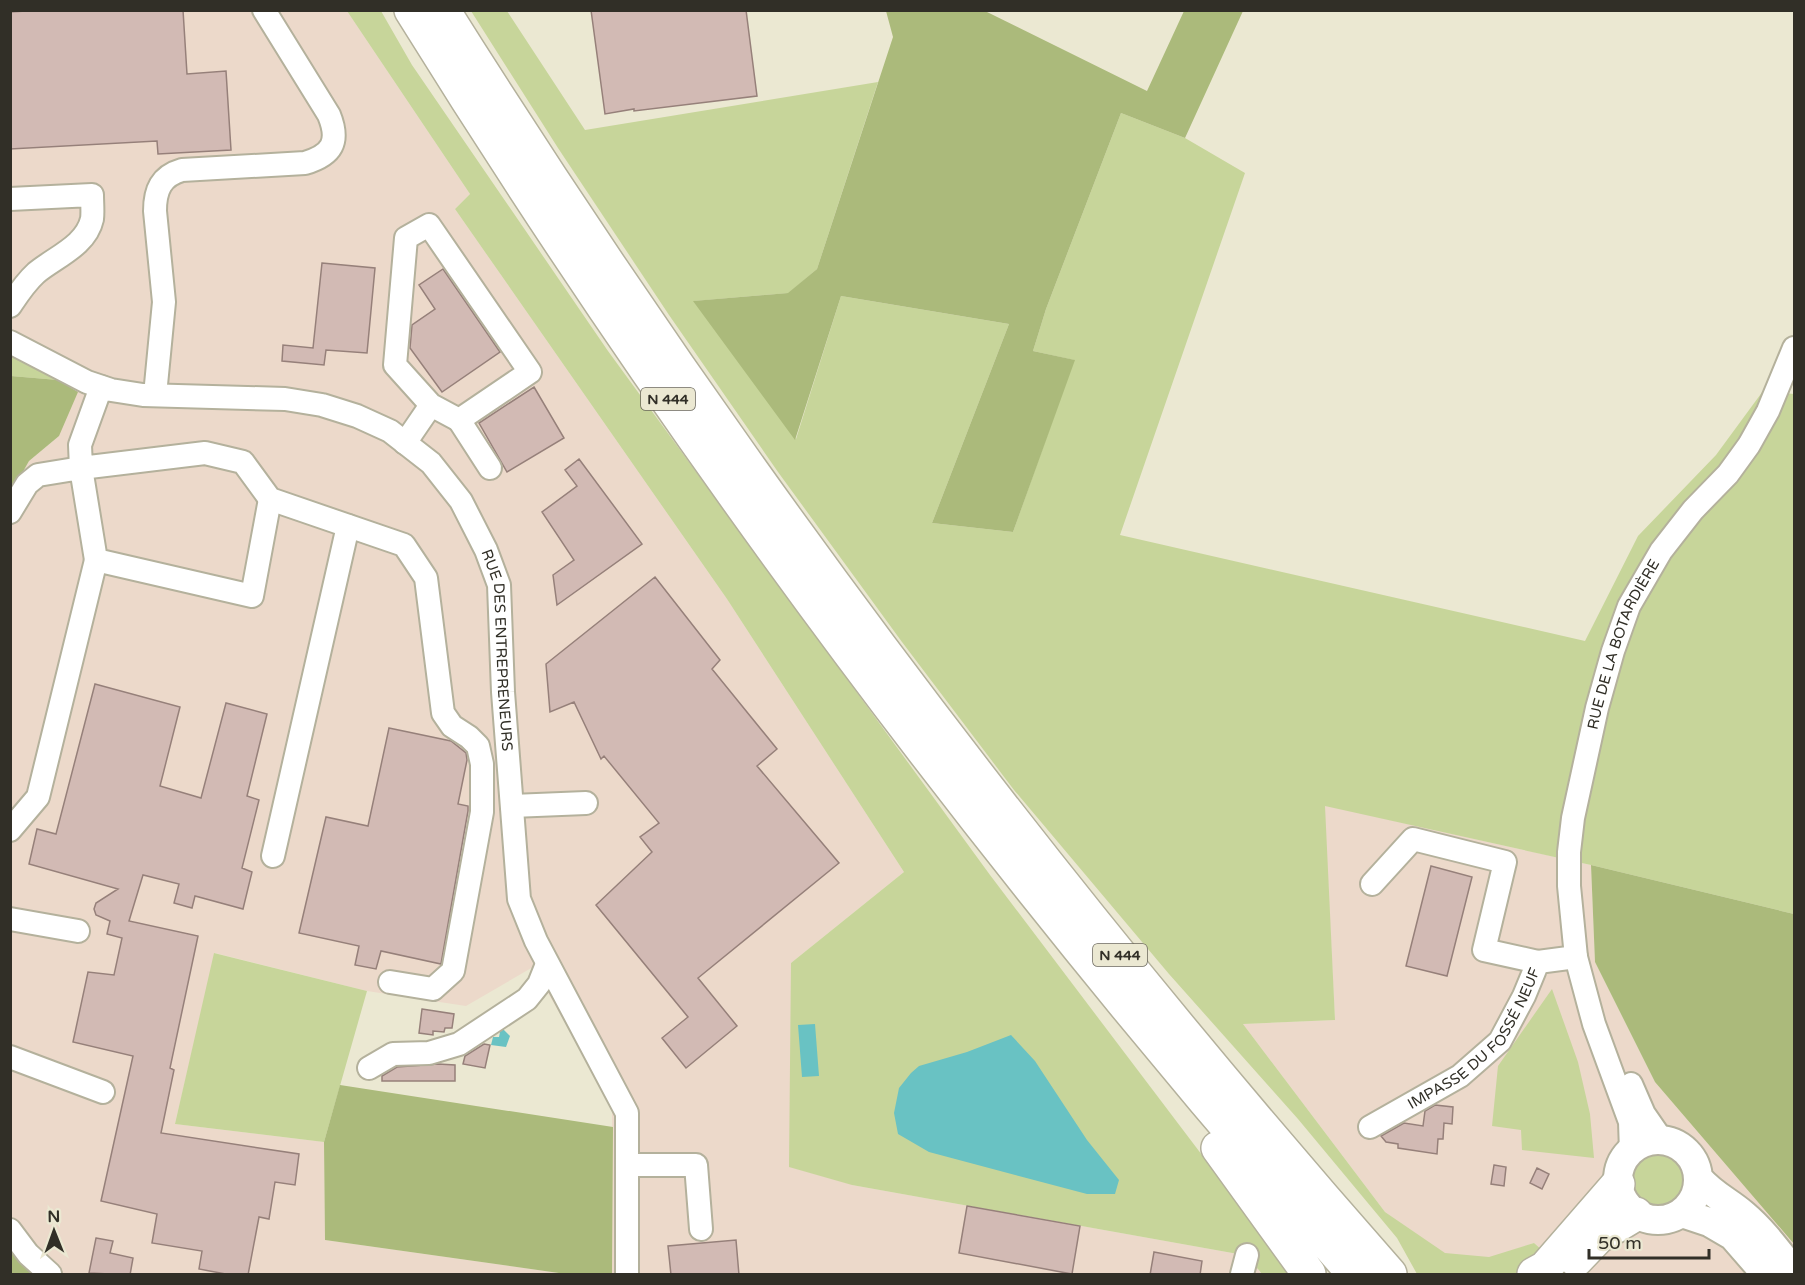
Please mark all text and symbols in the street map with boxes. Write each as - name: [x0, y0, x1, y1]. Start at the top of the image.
- road number: N 444: [641, 388, 695, 410]
- street label: RUE DES ENTREPRENEURS: [477, 547, 517, 752]
- street label: RUE DE LA BOTARDIÈRE: [1584, 556, 1663, 731]
- road number: N 444: [1093, 944, 1147, 966]
- street label: IMPASSE DU FOSSÉ NEUF: [1404, 965, 1544, 1113]
- north arrow: [24, 1201, 84, 1261]
- text: N: [47, 1207, 60, 1227]
- scale bar: [1589, 1222, 1709, 1260]
- text: 50 m: [1598, 1232, 1642, 1254]

